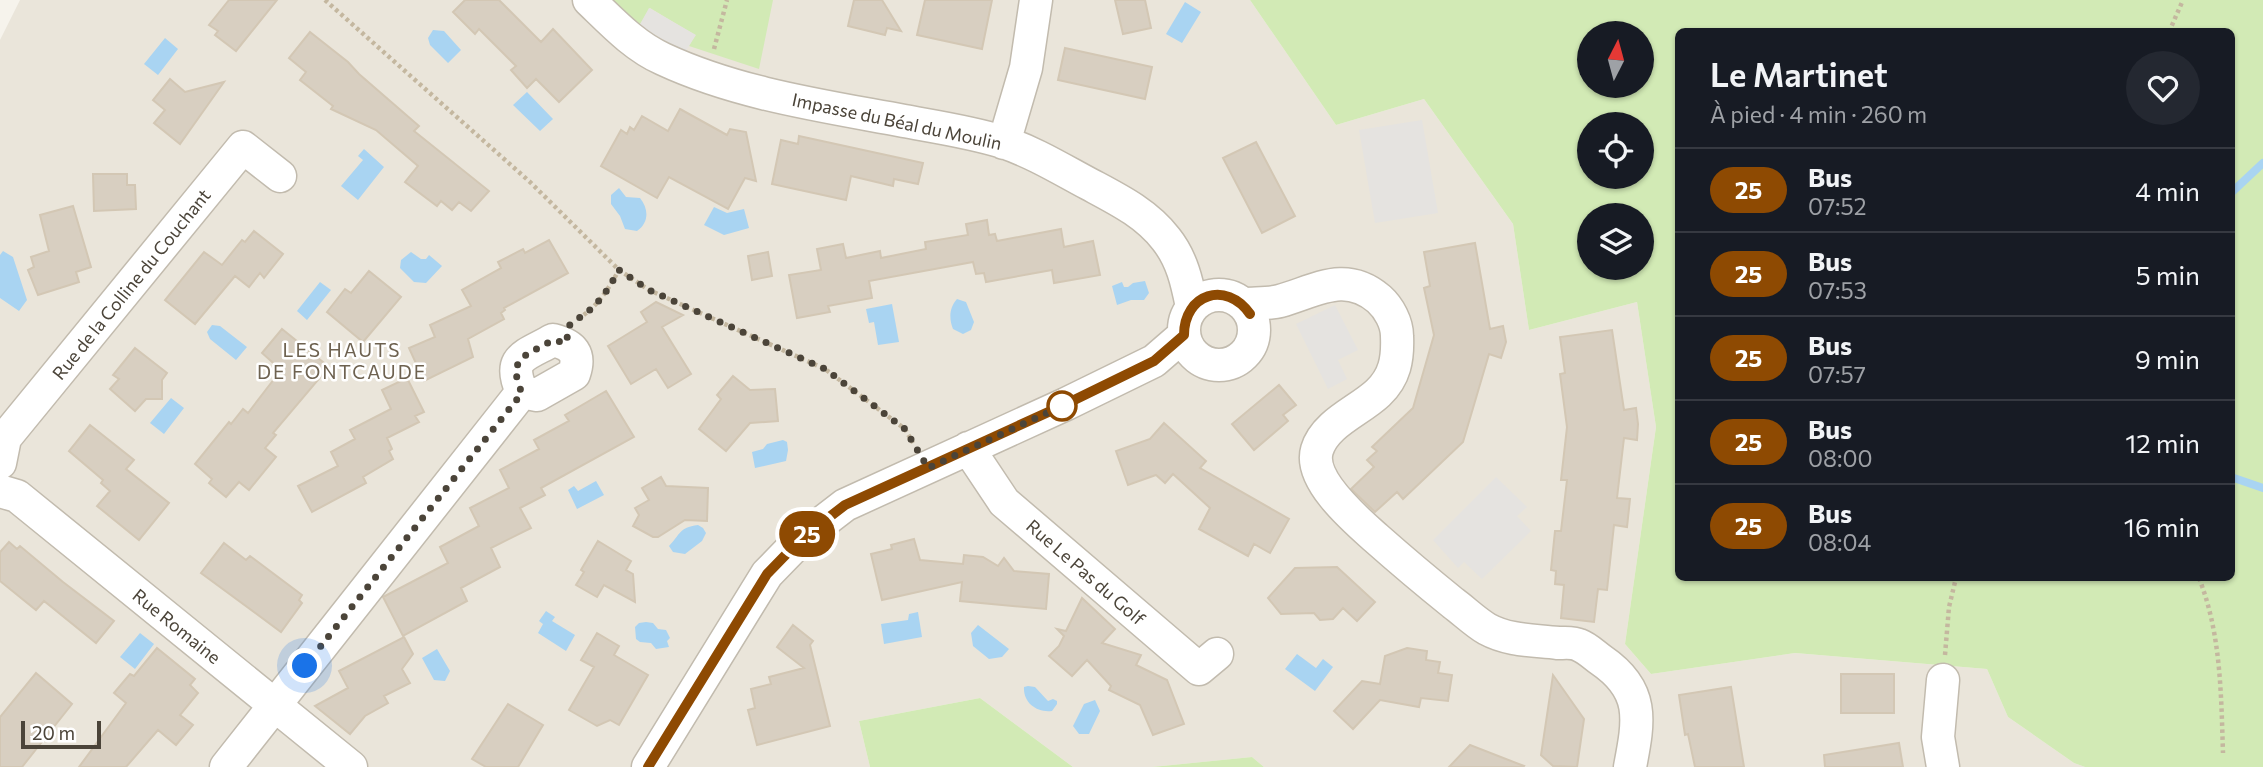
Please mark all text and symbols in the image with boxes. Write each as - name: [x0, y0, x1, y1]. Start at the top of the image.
- north arrow: [1577, 21, 1654, 98]
- map controls: [1577, 21, 1654, 280]
- button: heart: [2126, 51, 2200, 125]
- text: Le Martinet: [1710, 53, 1888, 94]
- street label: Impasse du Béal du Moulin: [790, 88, 1004, 154]
- text: À pied · 4 min · 260 m: [1710, 100, 1927, 128]
- button: locate: [1577, 112, 1654, 189]
- text: Bus: [1808, 161, 1852, 192]
- text: 25: [1735, 175, 1762, 204]
- text: 4 min: [2135, 175, 2200, 206]
- street label: Rue de la Colline du Couchant: [47, 184, 215, 384]
- text: 07:52: [1808, 192, 1866, 220]
- button: layers: [1577, 203, 1654, 280]
- text: Bus: [1808, 245, 1852, 276]
- text: 25: [1735, 259, 1762, 288]
- text: 5 min: [2136, 259, 2200, 290]
- text: 07:53: [1808, 276, 1867, 304]
- text: Bus: [1808, 329, 1852, 360]
- district label: LES HAUTS DE FONTCAUDE: [257, 338, 427, 383]
- text: 25: [1735, 343, 1762, 372]
- text: 9 min: [2135, 343, 2200, 374]
- text: 07:57: [1808, 360, 1866, 388]
- unlabelled marker: [1047, 391, 1077, 421]
- text: Bus: [1808, 413, 1852, 444]
- text: 25: [1735, 427, 1762, 456]
- text: 12 min: [2125, 427, 2200, 458]
- text: 08:00: [1808, 444, 1872, 472]
- text: Bus: [1808, 497, 1852, 528]
- line badge: 25: [776, 511, 838, 557]
- text: 25: [1735, 511, 1762, 540]
- text: 16 min: [2124, 511, 2200, 542]
- street label: Rue Le Pas du Golf: [1022, 514, 1151, 630]
- text: 25: [793, 519, 821, 548]
- text: 08:04: [1808, 528, 1871, 556]
- street label: Rue Romaine: [129, 584, 225, 668]
- your location: [287, 648, 322, 683]
- scale bar: [21, 718, 102, 750]
- text: 20 m: [32, 721, 75, 744]

